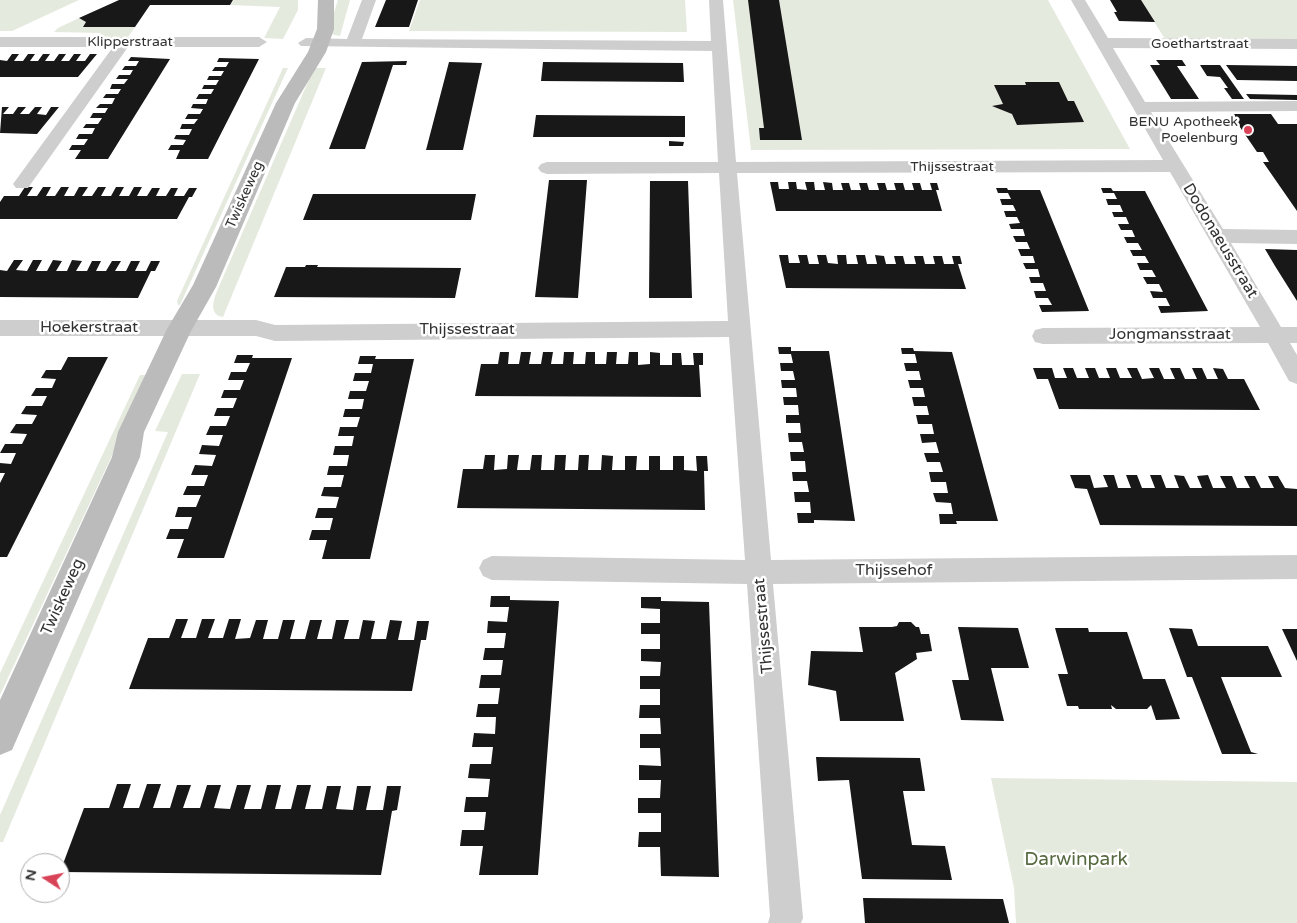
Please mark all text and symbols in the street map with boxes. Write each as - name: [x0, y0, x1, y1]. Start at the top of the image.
- street label: Klipperstraat: [87, 34, 173, 50]
- street label: Goethartstraat: [1151, 36, 1249, 52]
- place label: BENU Apotheek Poelenburg: [1129, 114, 1238, 146]
- marker: BENU Apotheek Poelenburg: [1242, 124, 1254, 136]
- street label: Twiskeweg: [223, 159, 267, 231]
- street label: Thijssestraat: [910, 159, 994, 175]
- street label: Dodonaeusstraat: [1178, 180, 1262, 302]
- street label: Hoekerstraat: [40, 318, 138, 338]
- street label: Thijssestraat: [419, 320, 515, 340]
- street label: Jongmansstraat: [1109, 325, 1231, 345]
- street label: Twiskeweg: [38, 556, 88, 638]
- street label: Thijssehof: [855, 561, 933, 581]
- street label: Thijssestraat: [750, 578, 778, 674]
- park label: Darwinpark: [1024, 849, 1128, 871]
- north arrow: [20, 853, 70, 903]
- text: N: [21, 868, 40, 882]

